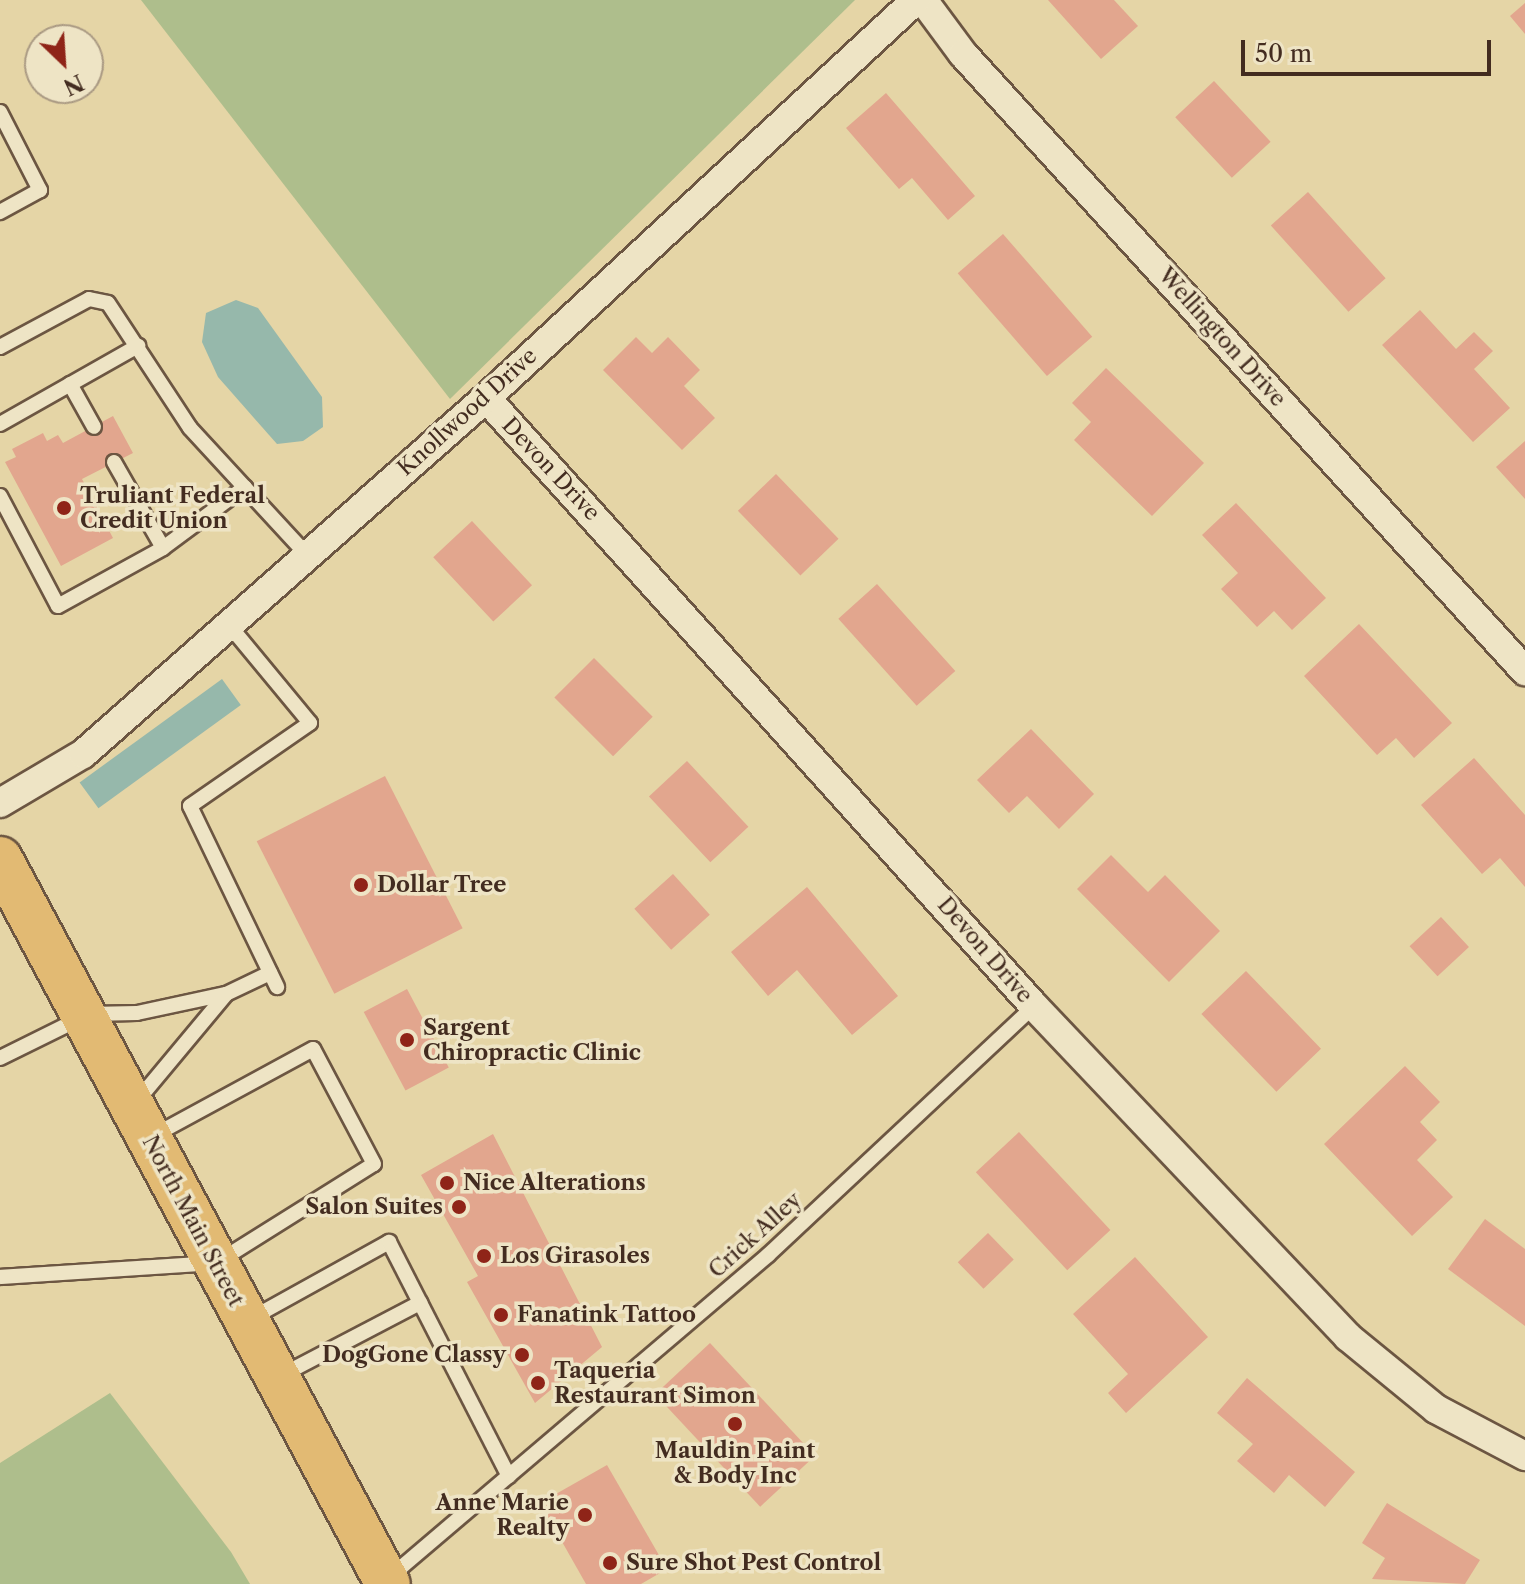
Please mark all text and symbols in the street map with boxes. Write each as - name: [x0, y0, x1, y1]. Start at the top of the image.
- north arrow: [24, 24, 104, 104]
- scale bar: [1245, 24, 1495, 74]
- text: 50 m: [1255, 39, 1312, 68]
- text: N: [59, 68, 88, 101]
- street label: Wellington Drive: [1153, 262, 1291, 412]
- street label: Knollwood Drive: [392, 343, 542, 481]
- street label: Devon Drive: [497, 412, 605, 526]
- place label: Truliant Federal Credit Union: [80, 482, 265, 534]
- marker: Truliant Federal Credit Union: [55, 499, 73, 517]
- place label: Dollar Tree: [377, 872, 507, 898]
- marker: Dollar Tree: [352, 876, 370, 894]
- street label: Devon Drive: [932, 892, 1038, 1008]
- place label: Sargent Chiropractic Clinic: [423, 1014, 641, 1066]
- marker: Sargent Chiropractic Clinic: [398, 1031, 416, 1049]
- street label: North Main Street: [137, 1131, 249, 1311]
- place label: Nice Alterations: [463, 1170, 647, 1196]
- marker: Nice Alterations: [438, 1174, 456, 1192]
- street label: Crick Alley: [703, 1186, 807, 1284]
- place label: Salon Suites: [305, 1194, 443, 1220]
- marker: Salon Suites: [450, 1198, 468, 1216]
- place label: Los Girasoles: [500, 1243, 650, 1269]
- marker: Los Girasoles: [475, 1247, 493, 1265]
- place label: Fanatink Tattoo: [517, 1302, 697, 1328]
- marker: Fanatink Tattoo: [492, 1306, 510, 1324]
- place label: DogGone Classy: [322, 1342, 506, 1368]
- marker: DogGone Classy: [513, 1346, 531, 1364]
- place label: Taqueria Restaurant Simon: [554, 1357, 756, 1408]
- marker: Taqueria Restaurant Simon: [529, 1374, 547, 1392]
- marker: Mauldin Paint & Body Inc: [726, 1415, 744, 1433]
- place label: Mauldin Paint & Body Inc: [655, 1437, 815, 1488]
- place label: Anne Marie Realty: [436, 1489, 569, 1540]
- marker: Anne Marie Realty: [576, 1506, 594, 1524]
- place label: Sure Shot Pest Control: [626, 1550, 881, 1576]
- marker: Sure Shot Pest Control: [601, 1554, 619, 1572]

